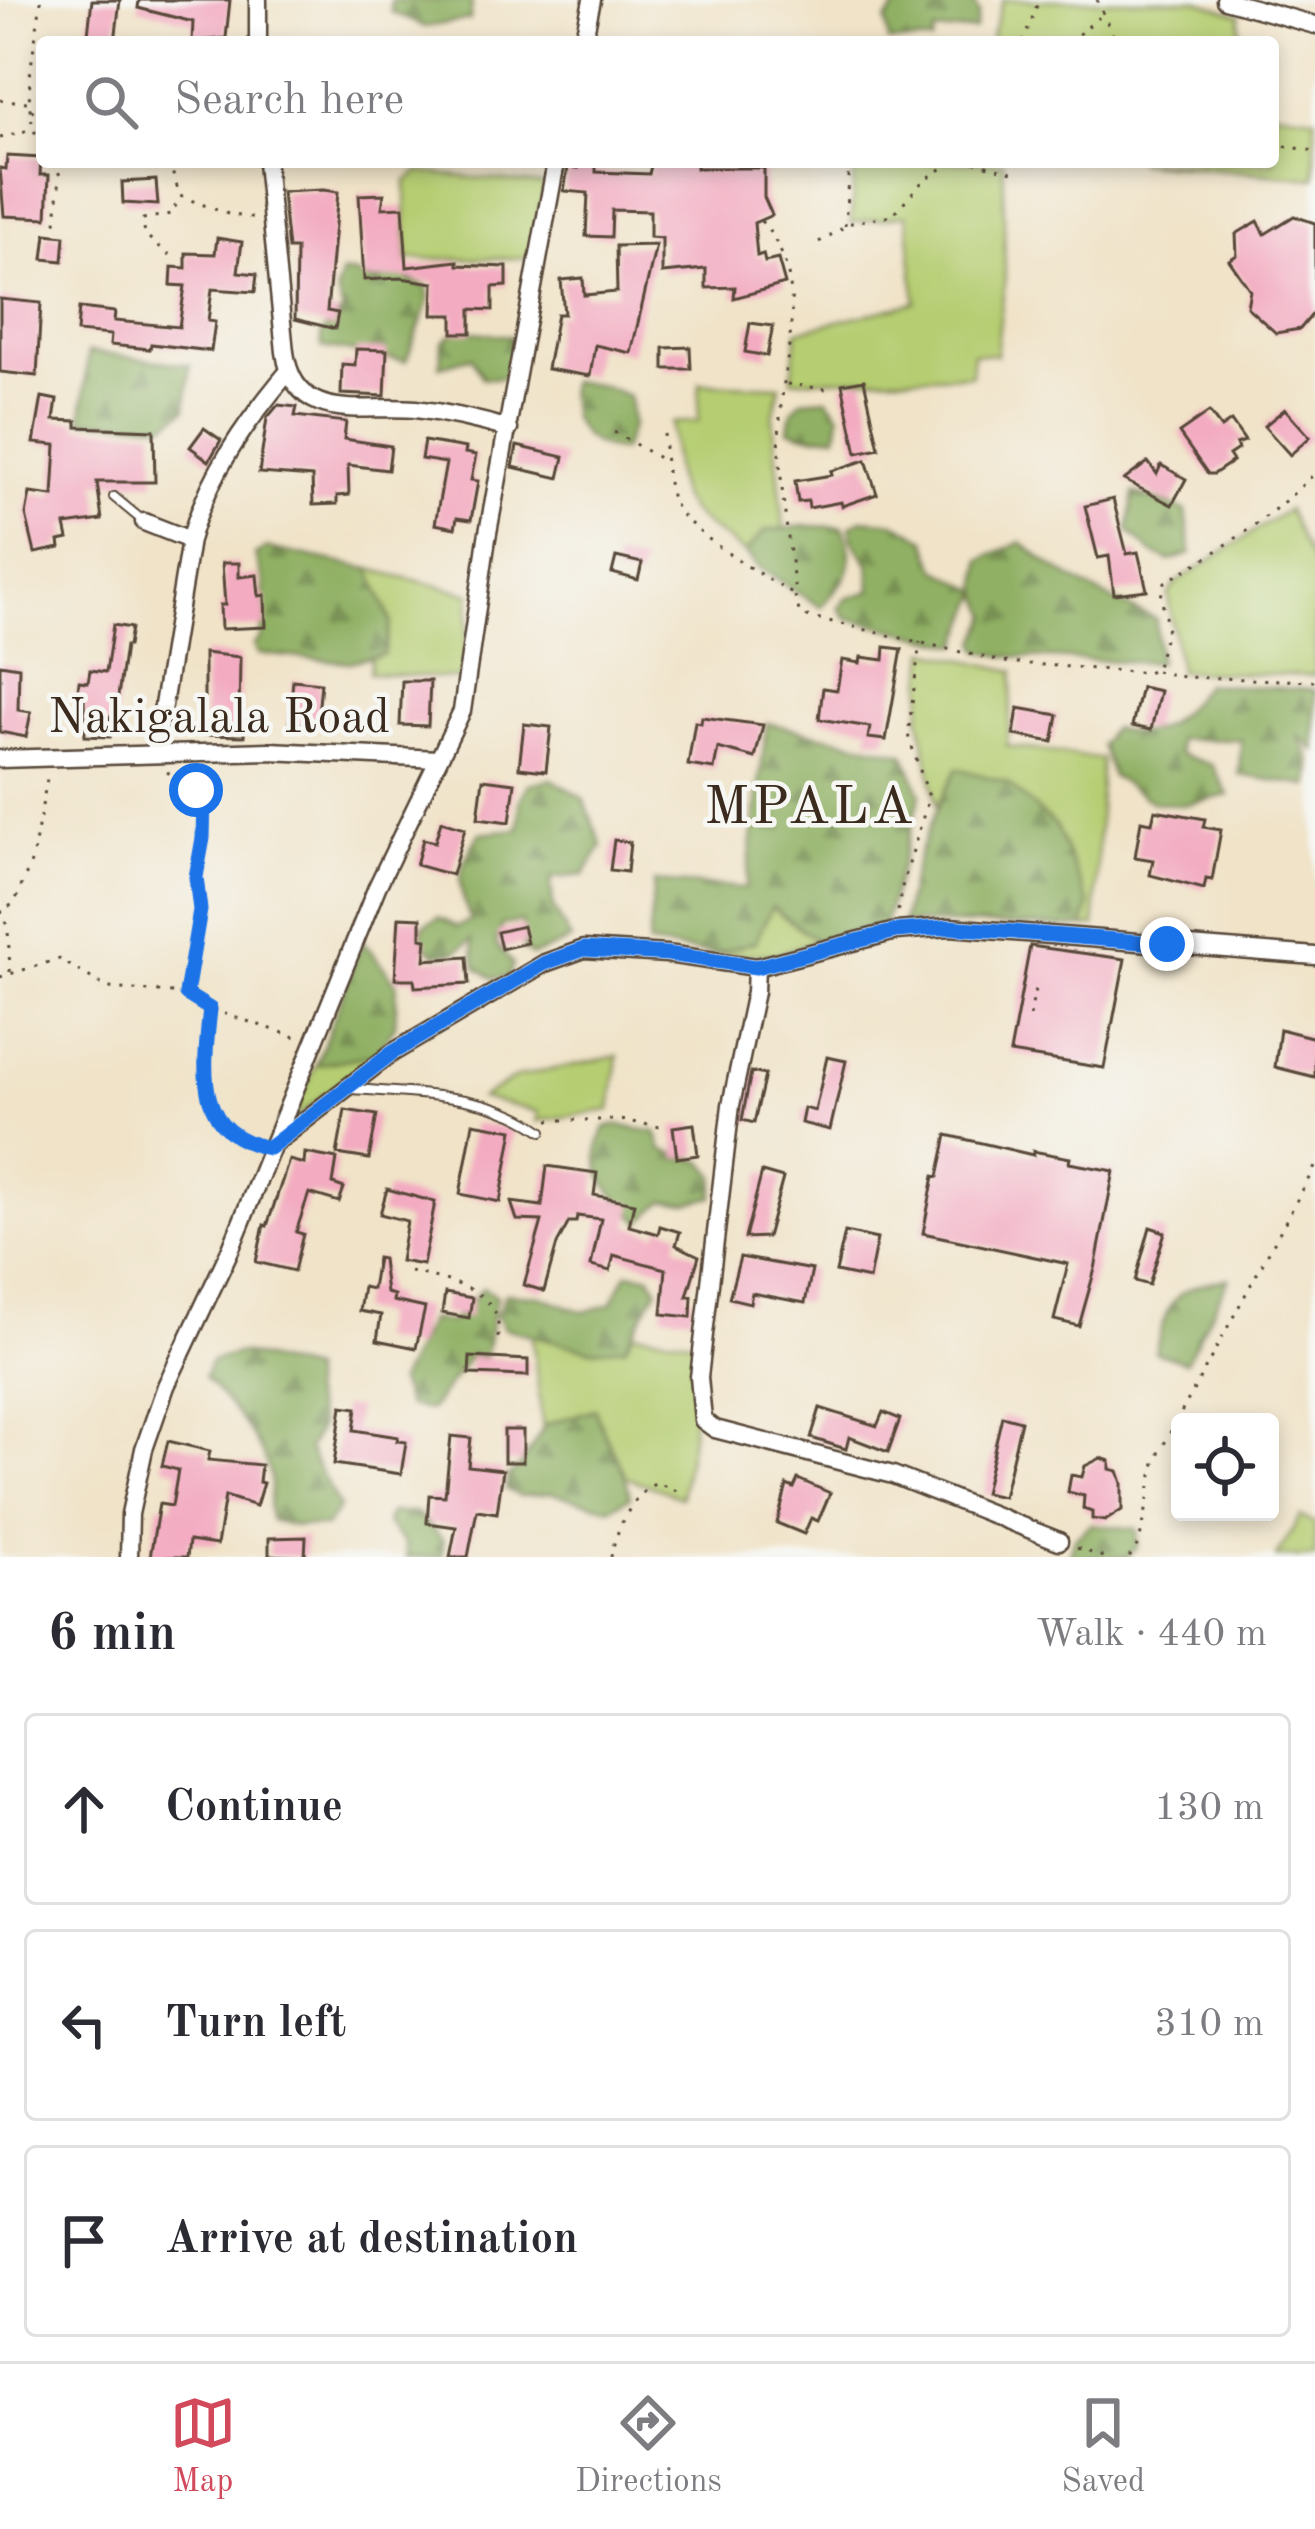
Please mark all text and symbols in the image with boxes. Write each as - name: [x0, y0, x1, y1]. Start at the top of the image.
- search box: [36, 36, 1279, 168]
- icon: search: [78, 69, 144, 135]
- text: Search here: [174, 79, 404, 124]
- street label: Nakigalala Road: [48, 695, 390, 743]
- route start: [169, 763, 223, 817]
- district label: MPALA: [704, 782, 916, 836]
- route end: [1140, 917, 1194, 971]
- map controls: [1171, 1413, 1279, 1521]
- button: locate: [1171, 1413, 1279, 1521]
- text: 6 min: [48, 1610, 176, 1661]
- text: Walk · 440 m: [1036, 1615, 1267, 1654]
- icon: ahead: [51, 1776, 117, 1842]
- text: Continue: [165, 1786, 343, 1831]
- text: 130 m: [1154, 1789, 1264, 1828]
- icon: left: [51, 1992, 117, 2058]
- text: Turn left: [165, 2002, 346, 2047]
- text: 310 m: [1154, 2005, 1264, 2044]
- icon: arrive: [51, 2208, 117, 2274]
- text: Arrive at destination: [165, 2218, 578, 2263]
- tab: Map: [170, 2390, 236, 2503]
- tab: Directions: [575, 2390, 722, 2503]
- tab: Saved: [1061, 2390, 1145, 2503]

